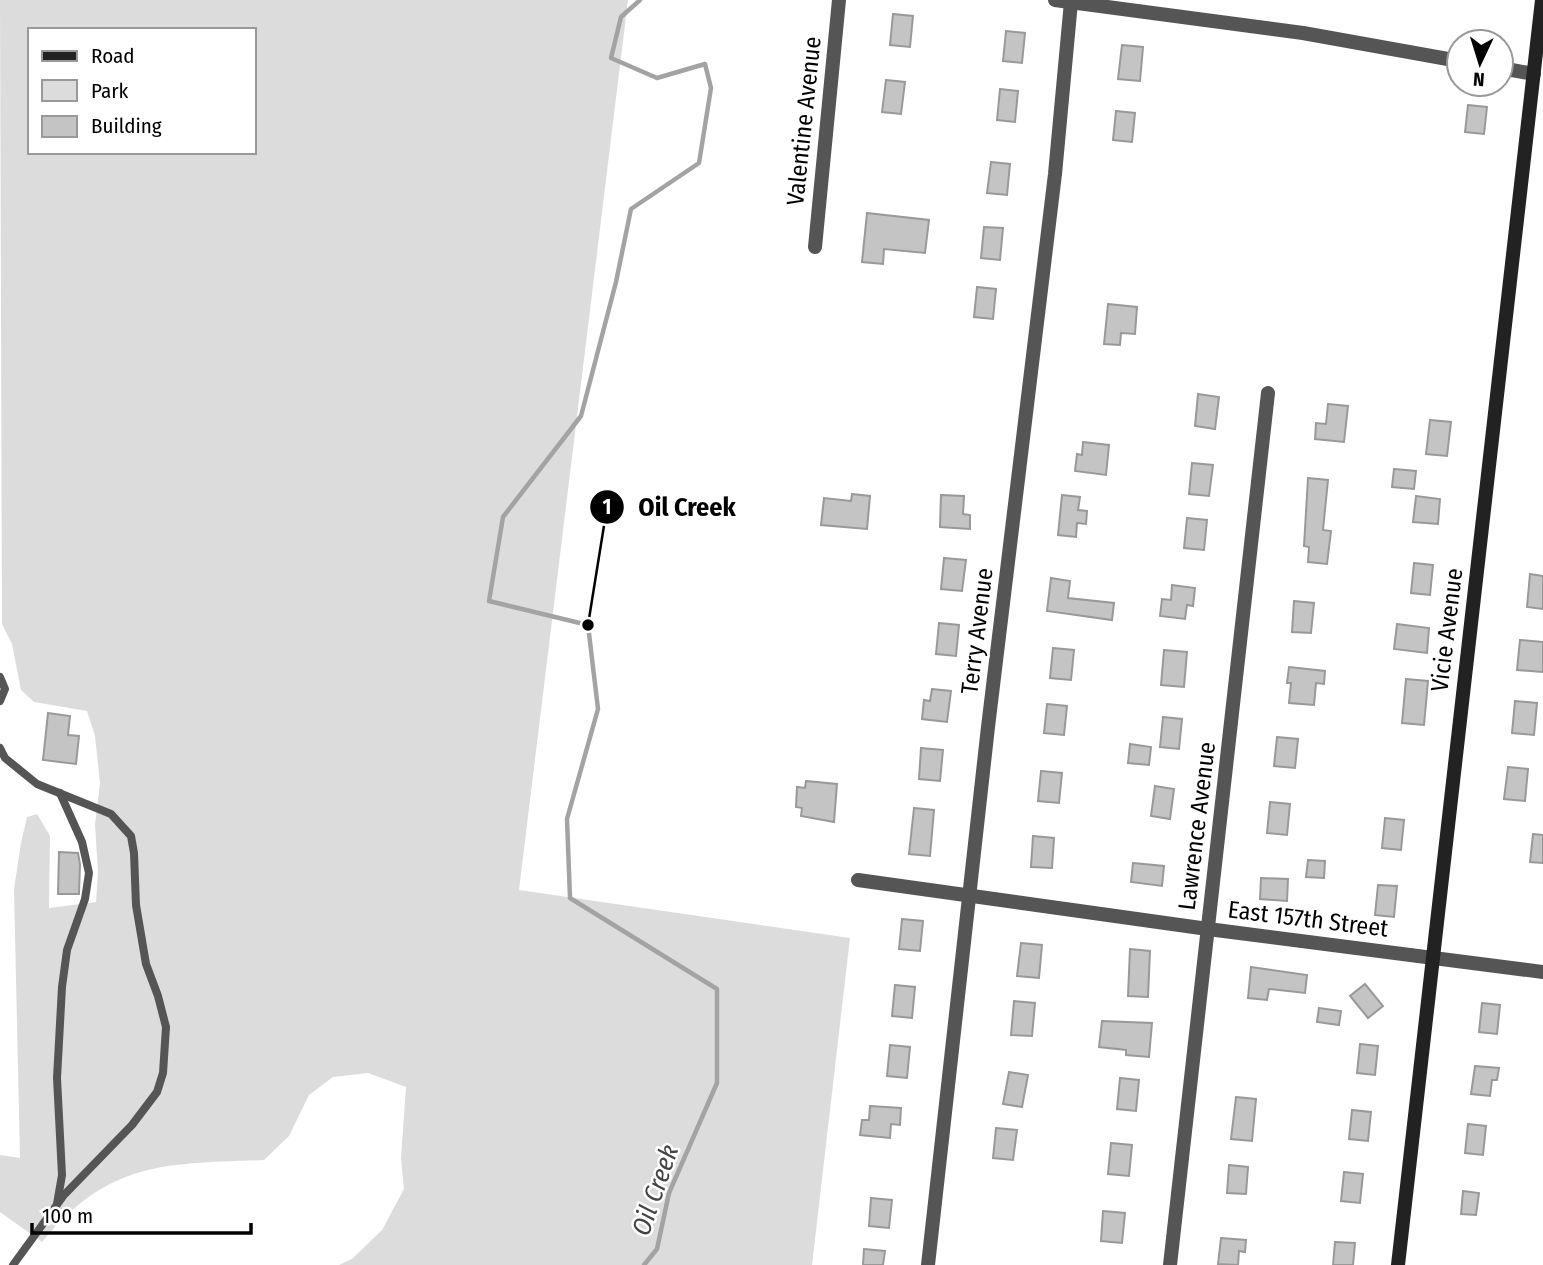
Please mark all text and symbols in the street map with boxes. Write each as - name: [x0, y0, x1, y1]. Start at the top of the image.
- legend: [28, 28, 256, 154]
- north arrow: [1445, 28, 1515, 98]
- street label: Valentine Avenue: [781, 35, 827, 207]
- text: Road: [91, 43, 135, 69]
- text: N: [1472, 68, 1485, 91]
- text: Park: [91, 78, 129, 104]
- text: Building: [91, 113, 162, 139]
- callout: Oil Creek: [589, 484, 750, 531]
- text: Oil Creek: [638, 492, 736, 523]
- text: 1: [603, 494, 611, 520]
- street label: Terry Avenue: [955, 566, 999, 696]
- street label: Vicie Avenue: [1426, 567, 1468, 693]
- street label: Lawrence Avenue: [1173, 740, 1221, 912]
- street label: East 157th Street: [1226, 895, 1390, 943]
- water label: Oil Creek: [626, 1141, 685, 1240]
- scale bar: [32, 1192, 250, 1236]
- text: 100 m: [42, 1203, 93, 1229]

